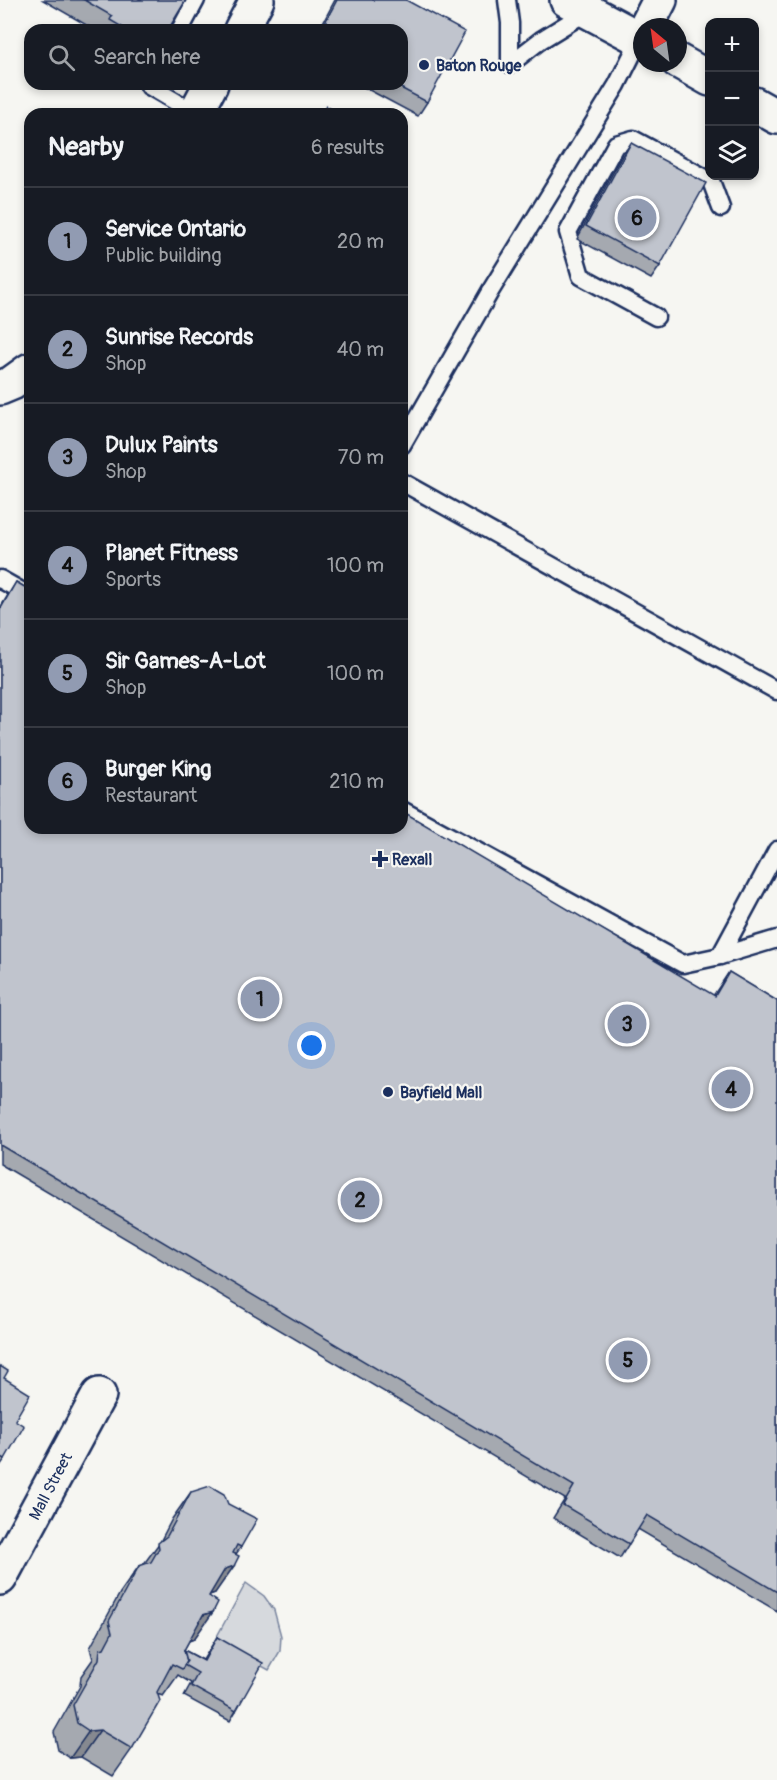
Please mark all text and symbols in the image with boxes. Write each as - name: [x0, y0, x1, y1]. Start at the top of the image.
- north arrow: [633, 18, 687, 72]
- map controls: [705, 18, 759, 180]
- button: +: [705, 18, 759, 72]
- search box: [24, 24, 408, 90]
- icon: search: [45, 41, 78, 74]
- text: Search here: [93, 43, 200, 71]
- place label: Baton Rouge: [436, 56, 522, 76]
- marker: Baton Rouge: [417, 58, 431, 72]
- button: −: [705, 72, 759, 126]
- button: layers: [705, 126, 759, 180]
- text: Nearby: [48, 131, 124, 163]
- text: 6 results: [311, 135, 384, 160]
- pin: 6: [618, 196, 656, 240]
- text: Service Ontario: [105, 215, 246, 243]
- text: 1: [64, 229, 71, 254]
- text: 20 m: [337, 229, 384, 254]
- text: Public building: [105, 243, 221, 268]
- text: Sunrise Records: [105, 323, 253, 351]
- text: 2: [62, 337, 73, 362]
- text: 40 m: [337, 337, 384, 362]
- text: Shop: [105, 351, 146, 376]
- text: Dulux Paints: [105, 431, 218, 459]
- text: 3: [62, 445, 73, 470]
- text: 70 m: [338, 445, 384, 470]
- text: Shop: [105, 459, 146, 484]
- text: Planet Fitness: [105, 539, 238, 567]
- text: 4: [62, 553, 73, 578]
- text: 100 m: [327, 553, 384, 578]
- text: Sports: [105, 567, 161, 592]
- text: Sir Games-A-Lot: [105, 647, 266, 675]
- text: 5: [62, 661, 73, 686]
- text: 100 m: [327, 661, 384, 686]
- text: Shop: [105, 675, 146, 700]
- text: Burger King: [105, 755, 211, 783]
- text: 6: [62, 769, 73, 794]
- text: 210 m: [329, 769, 384, 794]
- text: Restaurant: [105, 783, 197, 808]
- place label: Rexall: [392, 850, 432, 870]
- marker: Rexall: [373, 852, 387, 866]
- pin: 1: [240, 976, 280, 1022]
- pin: 3: [608, 1002, 646, 1046]
- your location: [297, 1031, 326, 1060]
- pin: 4: [712, 1066, 750, 1112]
- place label: Bayfield Mall: [400, 1083, 482, 1103]
- marker: Bayfield Mall: [381, 1085, 395, 1099]
- pin: 2: [340, 1178, 380, 1222]
- pin: 5: [608, 1338, 648, 1382]
- street label: Mall Street: [25, 1449, 77, 1524]

